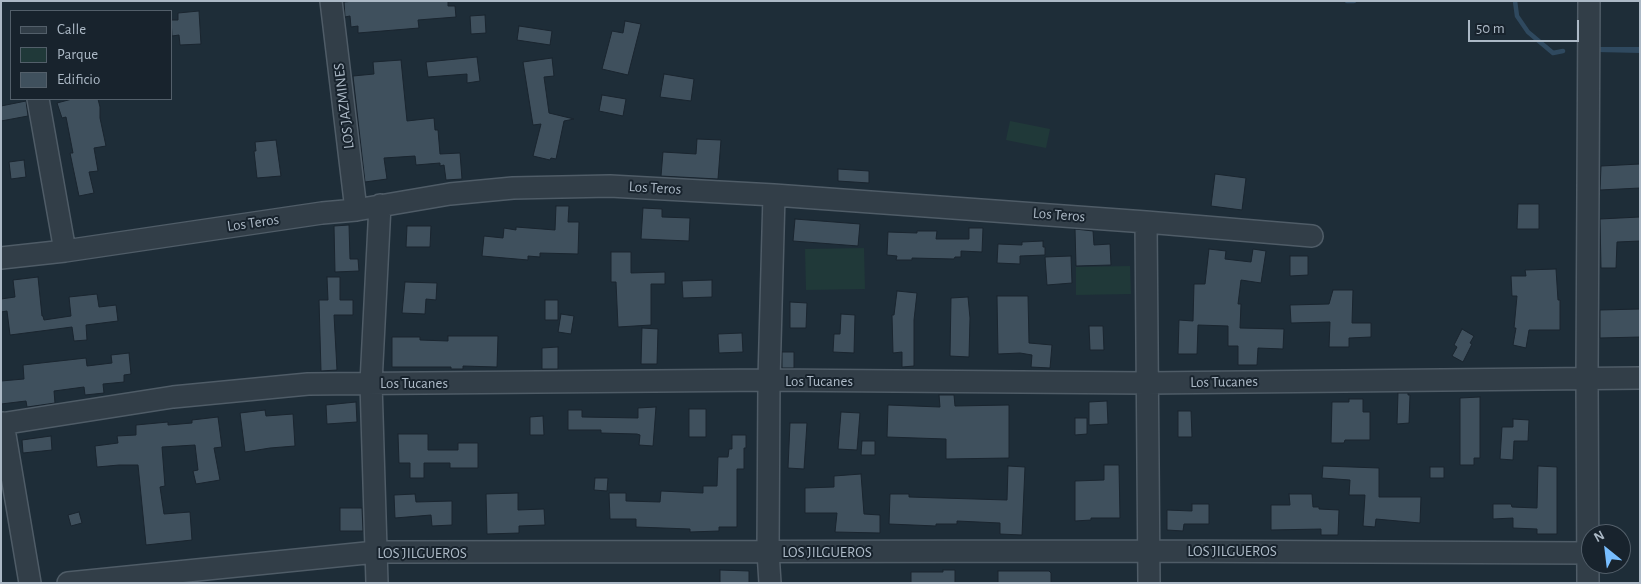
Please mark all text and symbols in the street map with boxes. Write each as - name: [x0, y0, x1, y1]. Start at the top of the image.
- legend: [10, 10, 172, 100]
- scale bar: [1471, 10, 1582, 42]
- text: 50 m: [1476, 21, 1505, 36]
- text: Calle: [57, 22, 86, 37]
- text: Parque: [57, 47, 98, 62]
- street label: LOS JAZMINES: [330, 62, 358, 150]
- text: Edificio: [57, 72, 100, 87]
- street label: Los Teros: [628, 178, 682, 198]
- street label: Los Teros: [1032, 204, 1086, 226]
- street label: Los Teros: [226, 210, 280, 236]
- street label: Los Tucanes: [785, 372, 853, 390]
- street label: Los Tucanes: [1190, 372, 1258, 392]
- street label: Los Tucanes: [380, 374, 448, 392]
- north arrow: [1581, 524, 1631, 574]
- text: N: [1592, 528, 1607, 545]
- street label: LOS JILGUEROS: [1187, 542, 1277, 560]
- street label: LOS JILGUEROS: [782, 543, 872, 561]
- street label: LOS JILGUEROS: [377, 544, 467, 562]

